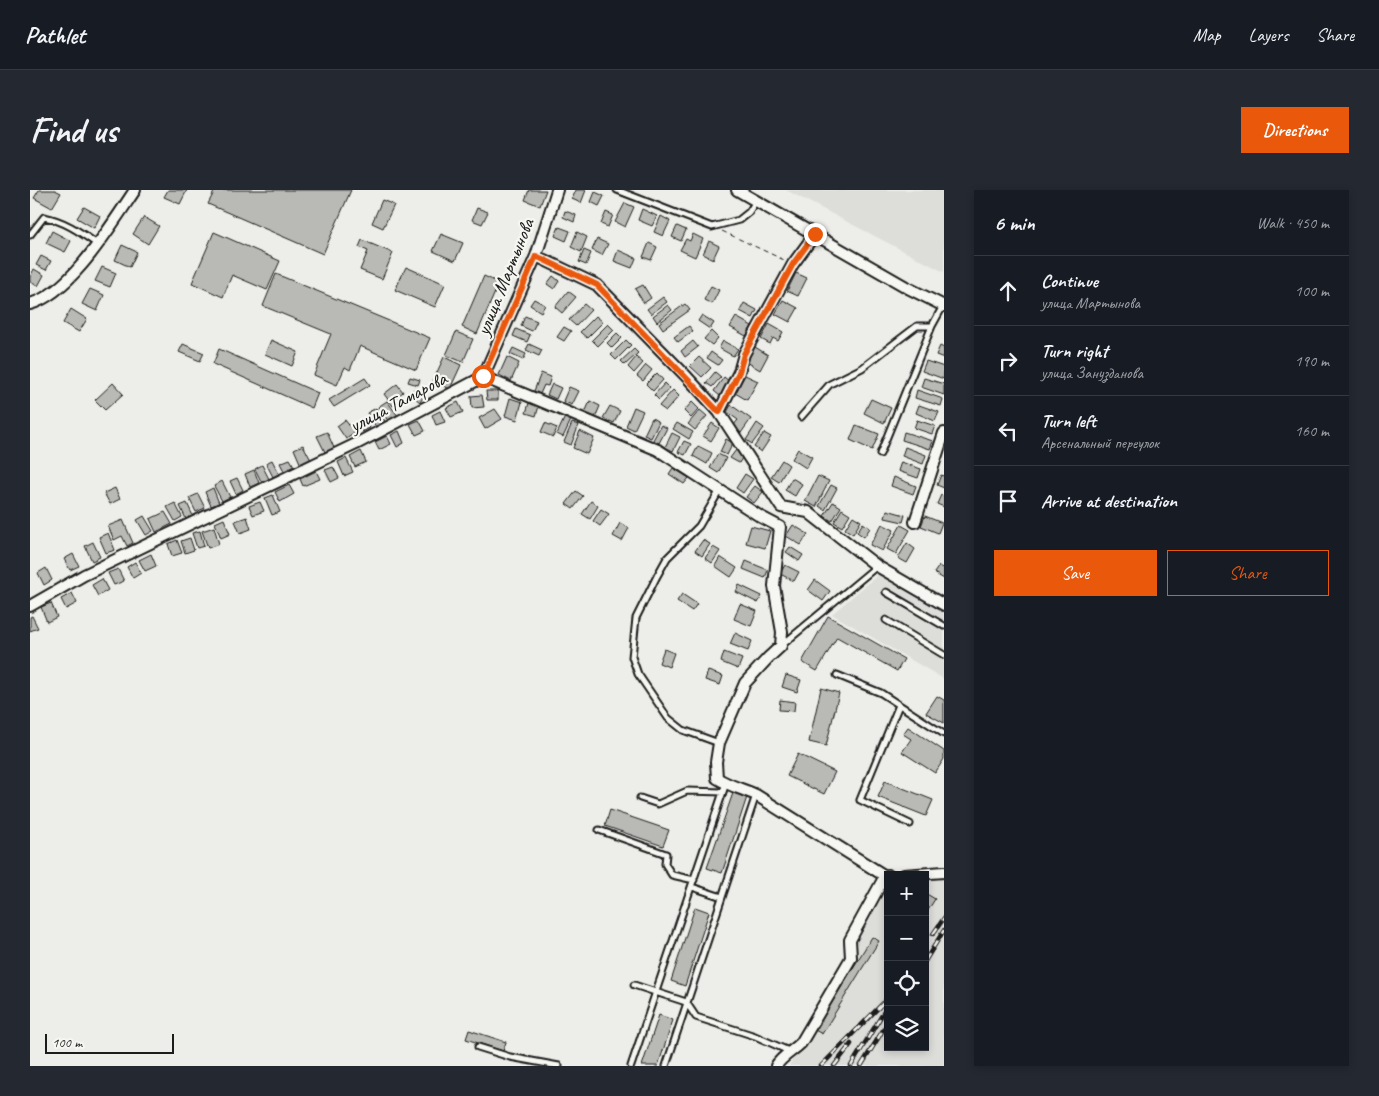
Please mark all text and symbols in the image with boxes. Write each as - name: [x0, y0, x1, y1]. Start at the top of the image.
- text: Pathlet: [25, 20, 85, 50]
- text: Map: [1193, 24, 1221, 46]
- text: Layers: [1249, 24, 1288, 46]
- text: Share: [1316, 24, 1354, 46]
- button: Directions: [1241, 107, 1349, 153]
- text: Find us: [30, 108, 117, 153]
- text: 6 min: [994, 210, 1035, 236]
- street label: улица Мартынова: [470, 213, 541, 340]
- text: Walk · 450 m: [1257, 213, 1329, 233]
- route end: [804, 223, 827, 246]
- text: Continue: [1041, 269, 1098, 293]
- icon: ahead: [994, 277, 1022, 305]
- text: 100 m: [1295, 281, 1329, 301]
- text: улица Мартынова: [1041, 293, 1140, 313]
- text: Turn right: [1041, 339, 1108, 363]
- icon: right: [994, 347, 1022, 375]
- text: 190 m: [1295, 351, 1329, 371]
- text: улица Занузданова: [1041, 363, 1143, 383]
- street label: улица Тамарова: [344, 365, 452, 439]
- route start: [472, 365, 495, 388]
- text: Turn left: [1041, 409, 1096, 433]
- icon: left: [994, 417, 1022, 445]
- text: 160 m: [1295, 421, 1329, 441]
- text: Арсенальный переулок: [1041, 433, 1159, 453]
- icon: arrive: [994, 487, 1022, 515]
- text: Arrive at destination: [1041, 489, 1177, 513]
- button: Save: [994, 550, 1157, 596]
- button: Share: [1167, 550, 1329, 596]
- map controls: [884, 871, 929, 1051]
- button: +: [884, 871, 929, 916]
- button: −: [884, 916, 929, 961]
- button: locate: [884, 961, 929, 1006]
- button: layers: [884, 1006, 929, 1051]
- scale bar: [45, 1031, 174, 1054]
- text: 100 m: [52, 1034, 82, 1051]

